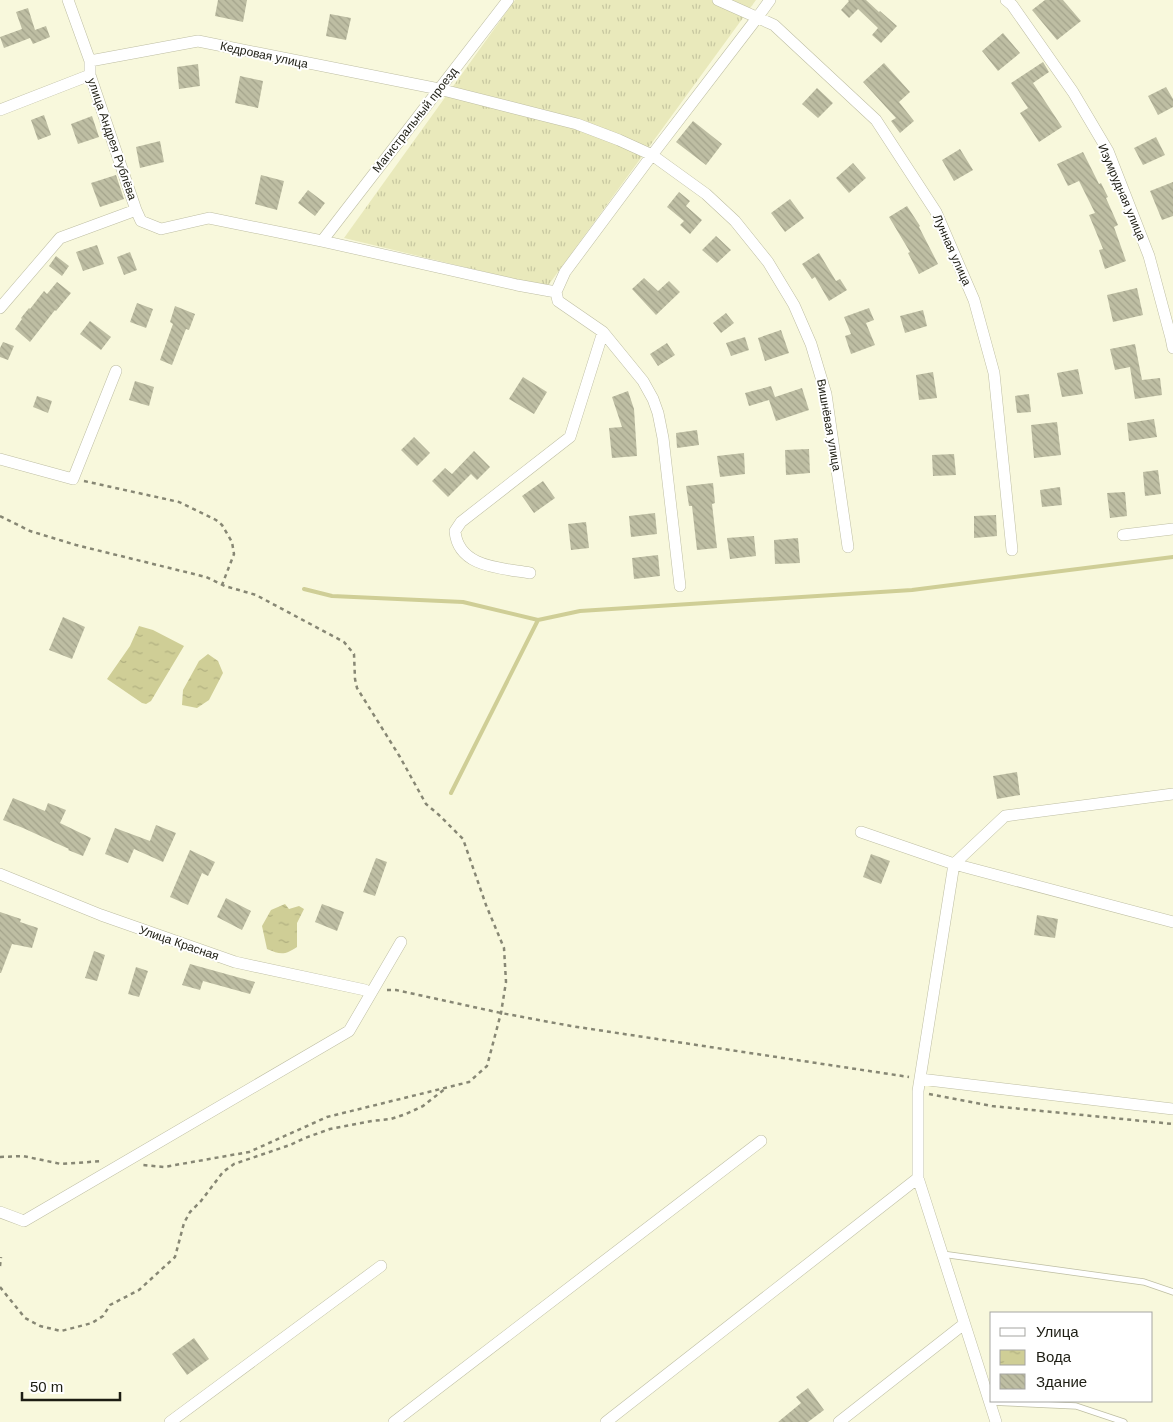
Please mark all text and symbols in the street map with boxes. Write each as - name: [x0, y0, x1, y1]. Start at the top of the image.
- street label: Кедровая улица: [219, 39, 310, 71]
- street label: Магистральный проезд: [370, 65, 460, 175]
- street label: улица Андрея Рублёва: [85, 76, 140, 202]
- street label: Изумрудная улица: [1095, 142, 1149, 243]
- street label: Лунная улица: [930, 212, 974, 288]
- street label: Вишнёвая улица: [814, 378, 844, 473]
- street label: Улица Красная: [137, 923, 221, 963]
- legend: [990, 1312, 1153, 1402]
- text: Улица: [1036, 1323, 1079, 1340]
- text: Вода: [1036, 1348, 1072, 1365]
- scale bar: [22, 1370, 120, 1402]
- text: Здание: [1036, 1373, 1087, 1390]
- text: 50 m: [30, 1378, 63, 1395]

